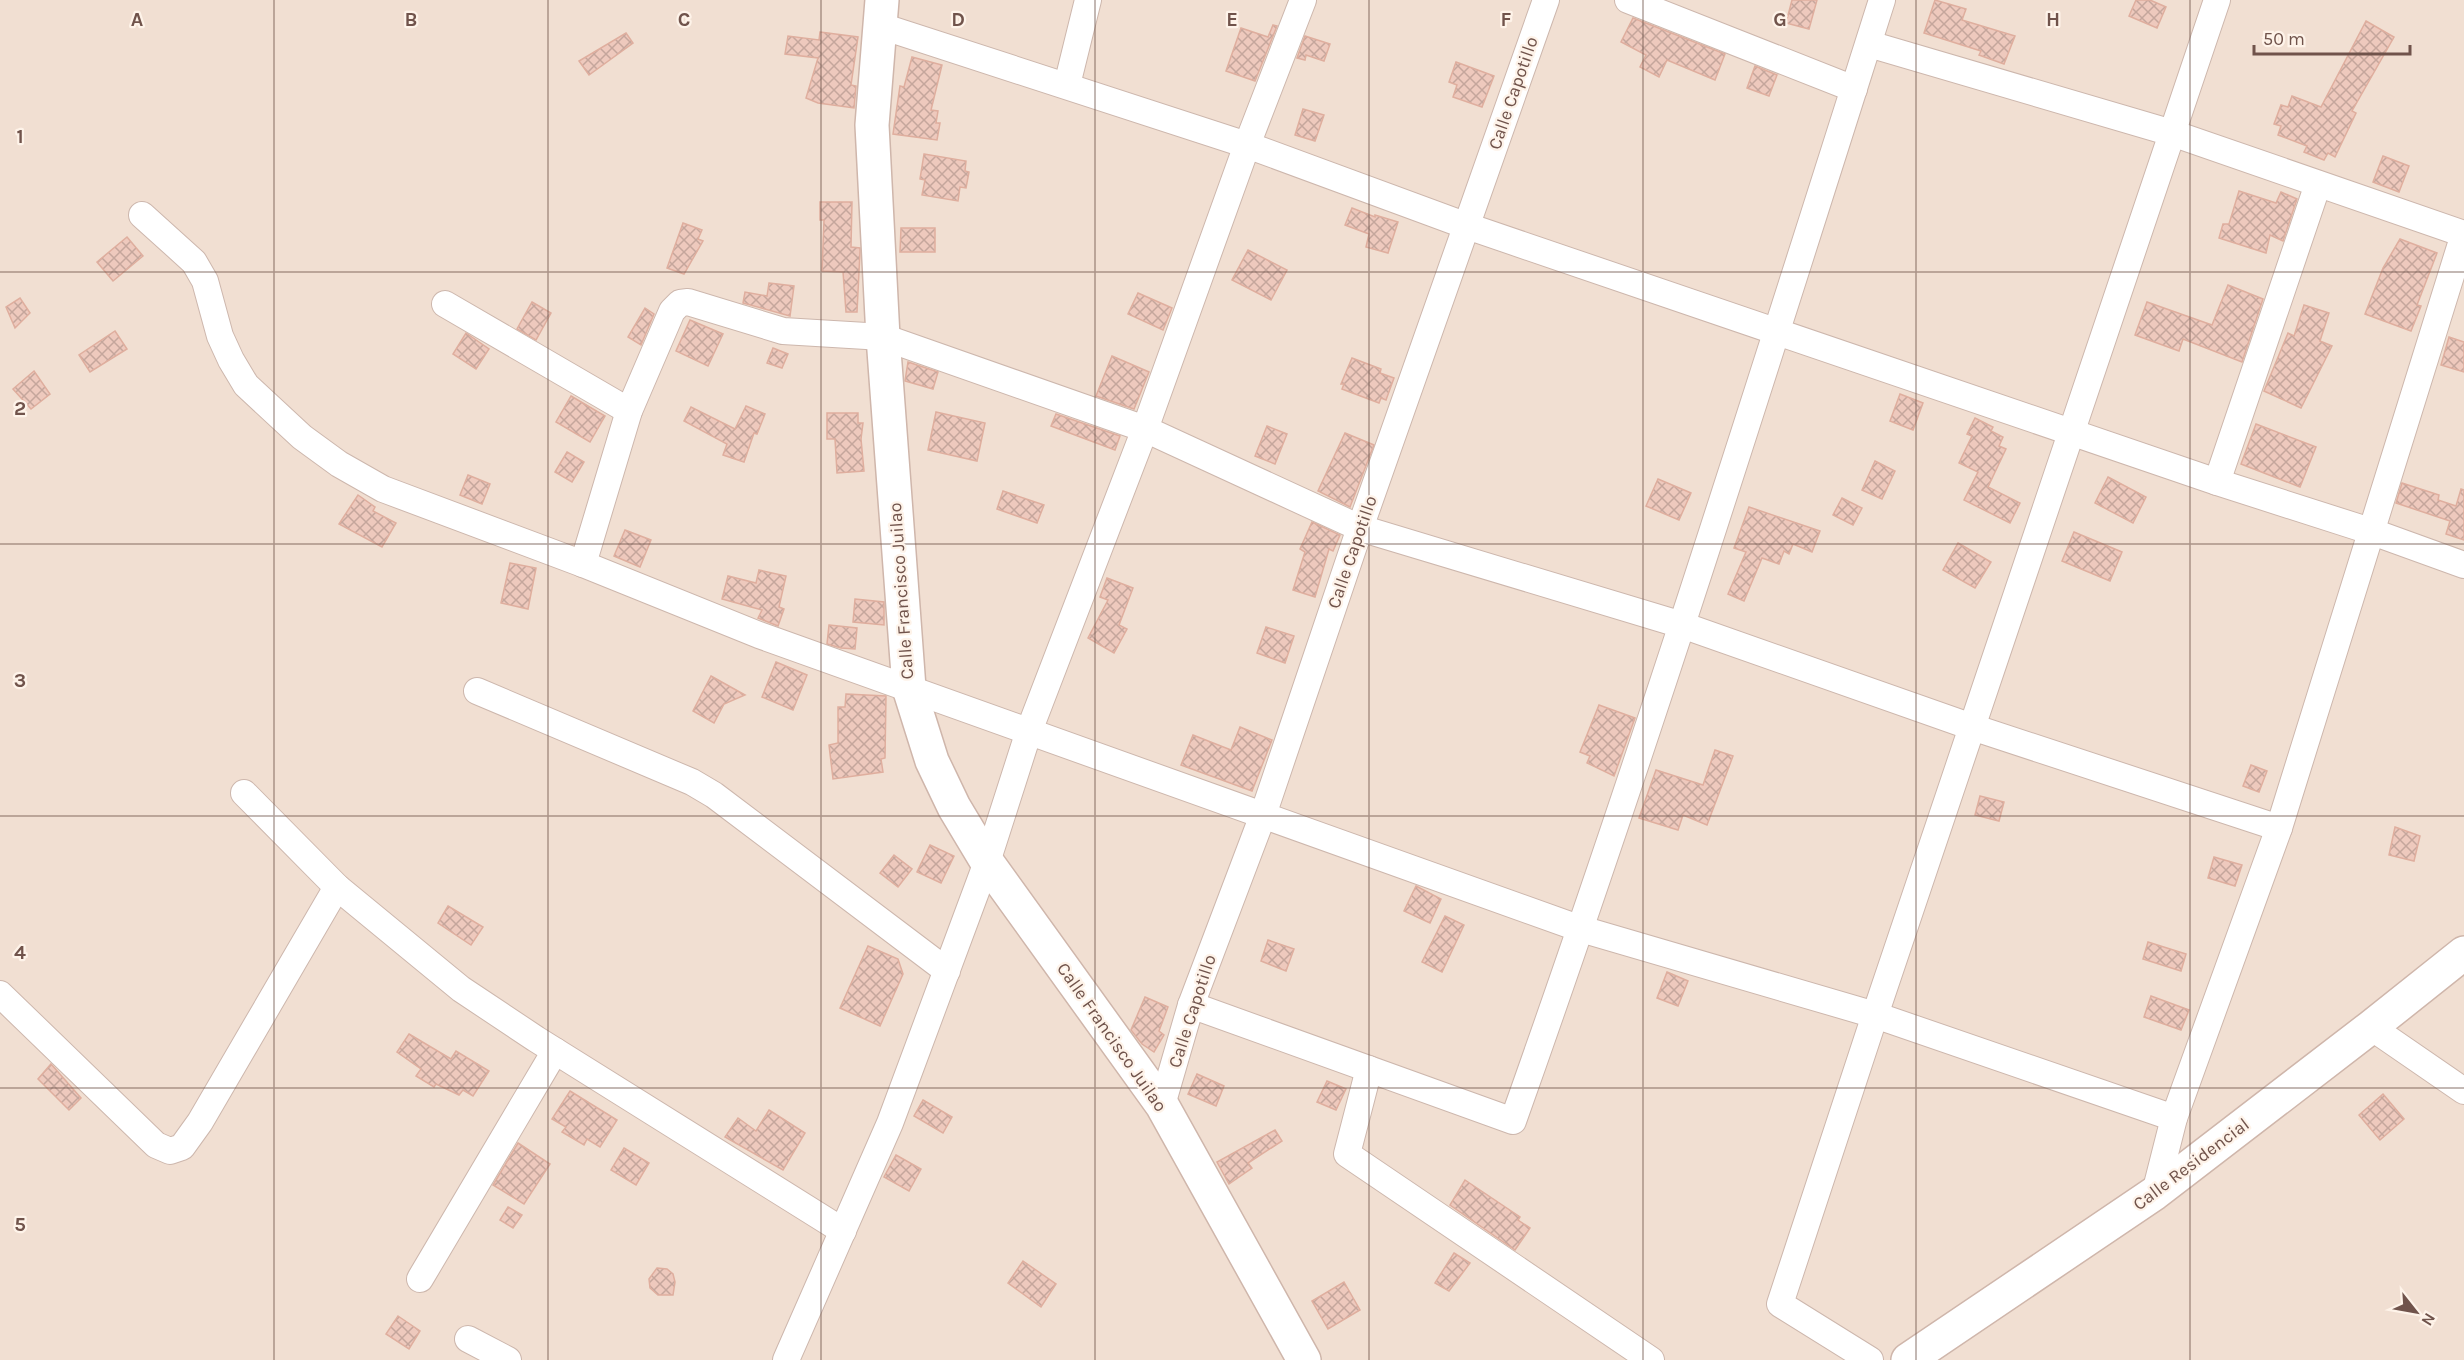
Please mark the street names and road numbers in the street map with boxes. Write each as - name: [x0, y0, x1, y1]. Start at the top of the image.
- street label: Calle Capotillo: [1483, 34, 1543, 152]
- street label: Calle Capotillo: [1322, 493, 1382, 611]
- street label: Calle Francisco Juilao: [884, 502, 918, 680]
- street label: Calle Capotillo: [1163, 952, 1221, 1070]
- street label: Calle Francisco Juilao: [1052, 958, 1172, 1116]
- street label: Calle Residencial: [2128, 1113, 2254, 1215]

